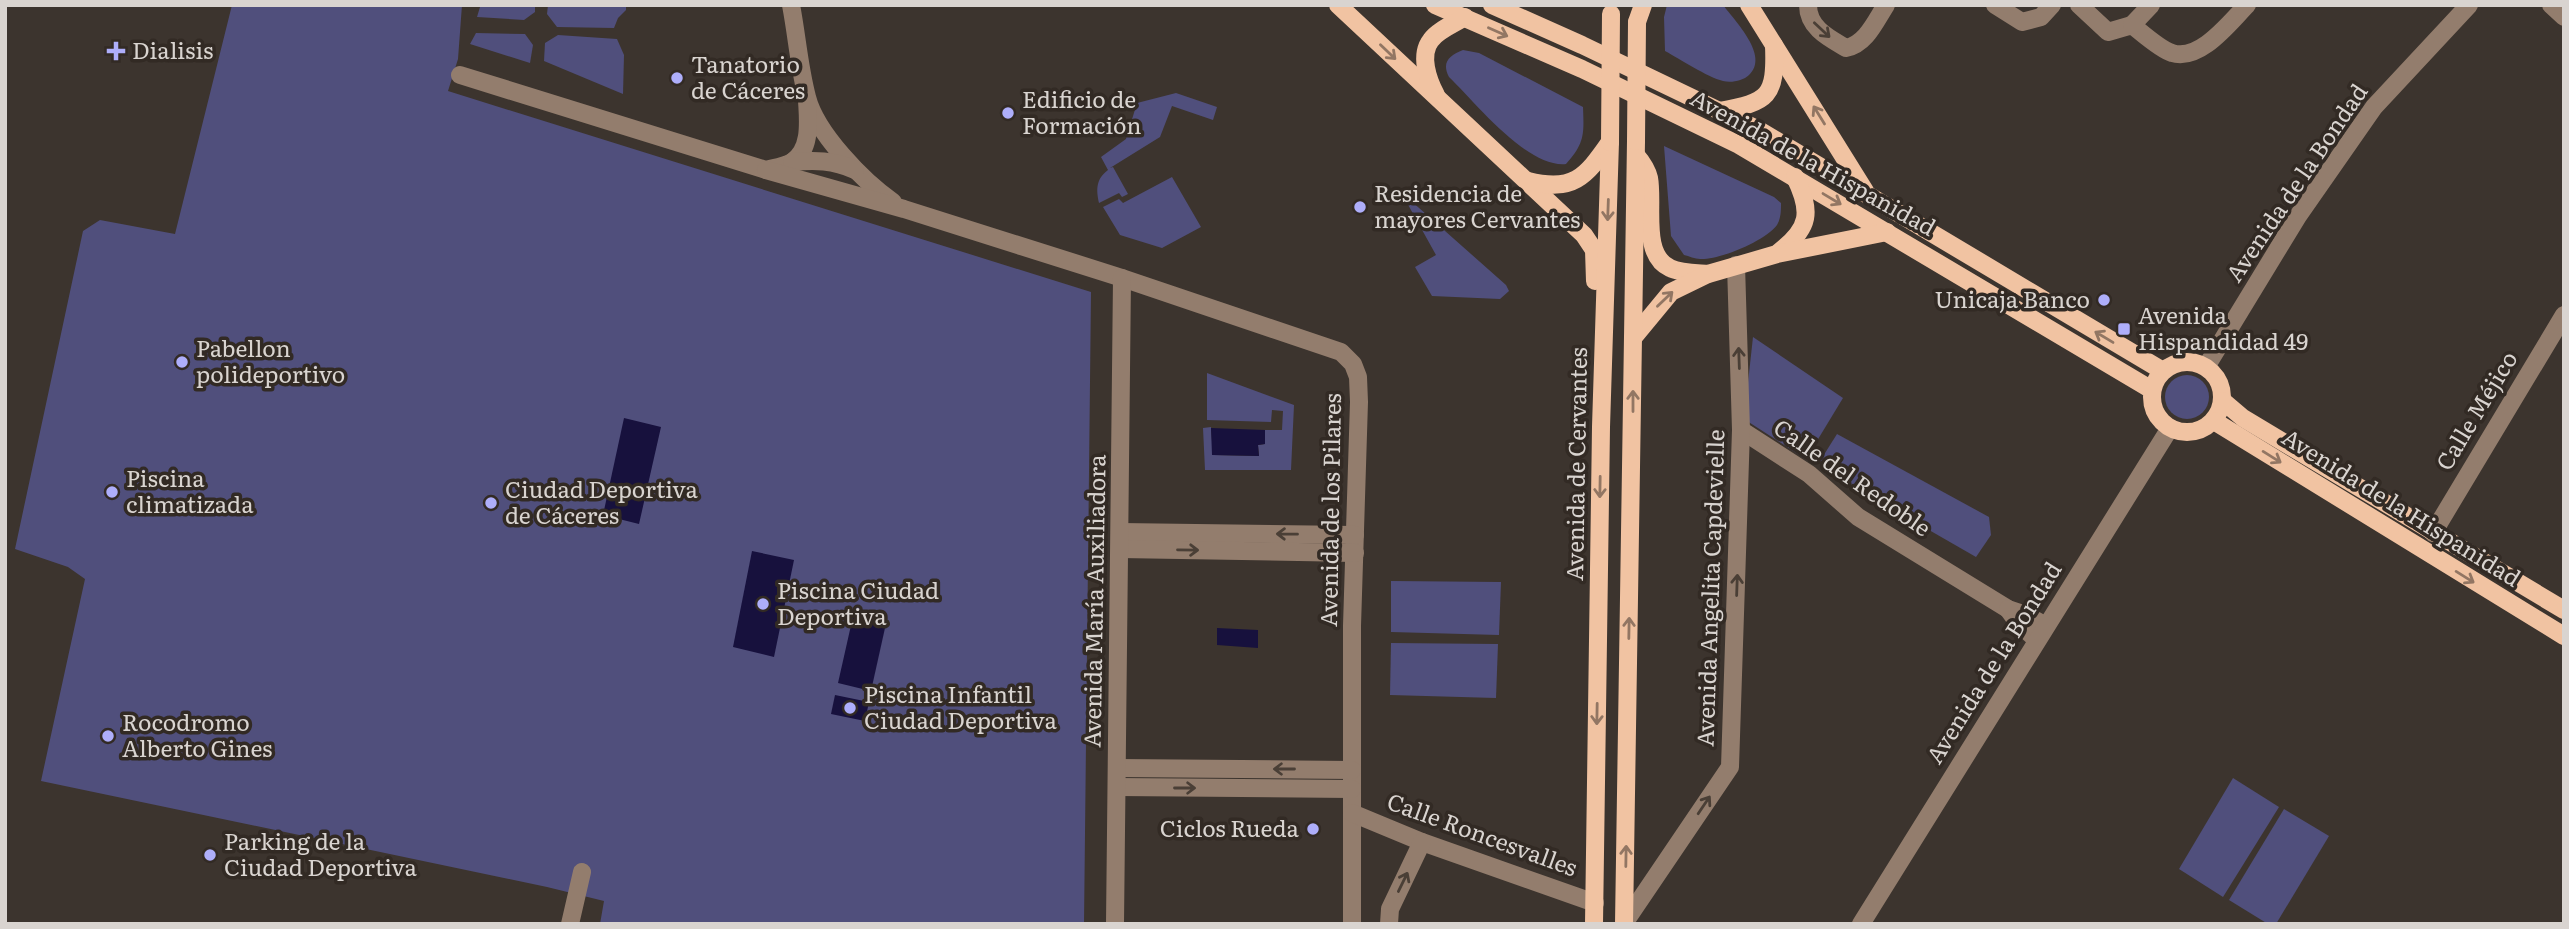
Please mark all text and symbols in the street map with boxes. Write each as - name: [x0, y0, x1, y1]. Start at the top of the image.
- one-way arrow: [1812, 21, 1830, 38]
- one-way arrow: [1486, 26, 1508, 39]
- place label: Dialisis: [132, 32, 213, 66]
- marker: Dialisis: [106, 41, 126, 61]
- one-way arrow: [1379, 44, 1396, 61]
- place label: Tanatorio de Cáceres: [691, 46, 805, 106]
- marker: Tanatorio de Cáceres: [669, 70, 685, 86]
- street label: Avenida de la Bondad: [2216, 76, 2374, 288]
- street label: Avenida de la Hispanidad: [1685, 80, 1943, 243]
- place label: Edificio de Formación: [1022, 81, 1142, 141]
- marker: Edificio de Formación: [1000, 105, 1016, 121]
- one-way arrow: [1811, 105, 1825, 125]
- place label: Residencia de mayores Cervantes: [1374, 175, 1580, 235]
- one-way arrow: [1822, 192, 1842, 206]
- marker: Residencia de mayores Cervantes: [1352, 199, 1368, 215]
- one-way arrow: [1601, 199, 1614, 222]
- place label: Unicaja Banco: [1934, 281, 2090, 315]
- one-way arrow: [1656, 291, 1673, 308]
- marker: Unicaja Banco: [2096, 292, 2112, 308]
- place label: Avenida Hispandidad 49: [2138, 297, 2308, 357]
- marker: Avenida Hispandidad 49: [2116, 321, 2132, 337]
- one-way arrow: [2094, 329, 2114, 343]
- place label: Pabellon polideportivo: [196, 330, 345, 390]
- street label: Calle Méjico: [2426, 344, 2524, 476]
- street label: Avenida de Cervantes: [1556, 347, 1594, 581]
- one-way arrow: [1733, 347, 1746, 370]
- marker: Pabellon polideportivo: [174, 354, 190, 370]
- one-way arrow: [1626, 389, 1640, 412]
- street label: Avenida de los Pilares: [1310, 393, 1348, 627]
- street label: Calle del Redoble: [1768, 409, 1939, 543]
- street label: Avenida de la Hispanidad: [2276, 419, 2528, 594]
- street label: Avenida Angelita Capdevielle: [1686, 429, 1732, 747]
- one-way arrow: [2261, 450, 2281, 464]
- street label: Avenida María Auxiliadora: [1073, 454, 1113, 748]
- place label: Piscina climatizada: [126, 460, 254, 520]
- place label: Ciudad Deportiva de Cáceres: [505, 471, 698, 531]
- one-way arrow: [1593, 475, 1607, 498]
- marker: Piscina climatizada: [104, 484, 120, 500]
- marker: Ciudad Deportiva de Cáceres: [483, 495, 499, 511]
- one-way arrow: [1276, 527, 1299, 541]
- one-way arrow: [1176, 543, 1199, 557]
- street label: Avenida de la Bondad: [1916, 554, 2068, 770]
- one-way arrow: [2454, 570, 2474, 584]
- place label: Piscina Ciudad Deportiva: [777, 572, 939, 632]
- one-way arrow: [1730, 574, 1743, 597]
- marker: Piscina Ciudad Deportiva: [755, 596, 771, 612]
- one-way arrow: [1623, 617, 1636, 640]
- place label: Piscina Infantil Ciudad Deportiva: [864, 676, 1057, 736]
- marker: Piscina Infantil Ciudad Deportiva: [842, 700, 858, 716]
- one-way arrow: [1590, 703, 1604, 726]
- place label: Rocodromo Alberto Gines: [122, 704, 272, 764]
- marker: Rocodromo Alberto Gines: [100, 728, 116, 744]
- one-way arrow: [1272, 762, 1295, 776]
- one-way arrow: [1174, 781, 1197, 794]
- street label: Calle Roncesvalles: [1383, 783, 1583, 883]
- one-way arrow: [1697, 796, 1711, 815]
- place label: Ciclos Rueda: [1160, 810, 1300, 844]
- marker: Ciclos Rueda: [1305, 821, 1321, 837]
- place label: Parking de la Ciudad Deportiva: [224, 823, 417, 883]
- one-way arrow: [1619, 844, 1632, 867]
- marker: Parking de la Ciudad Deportiva: [202, 847, 218, 863]
- one-way arrow: [1396, 872, 1410, 893]

